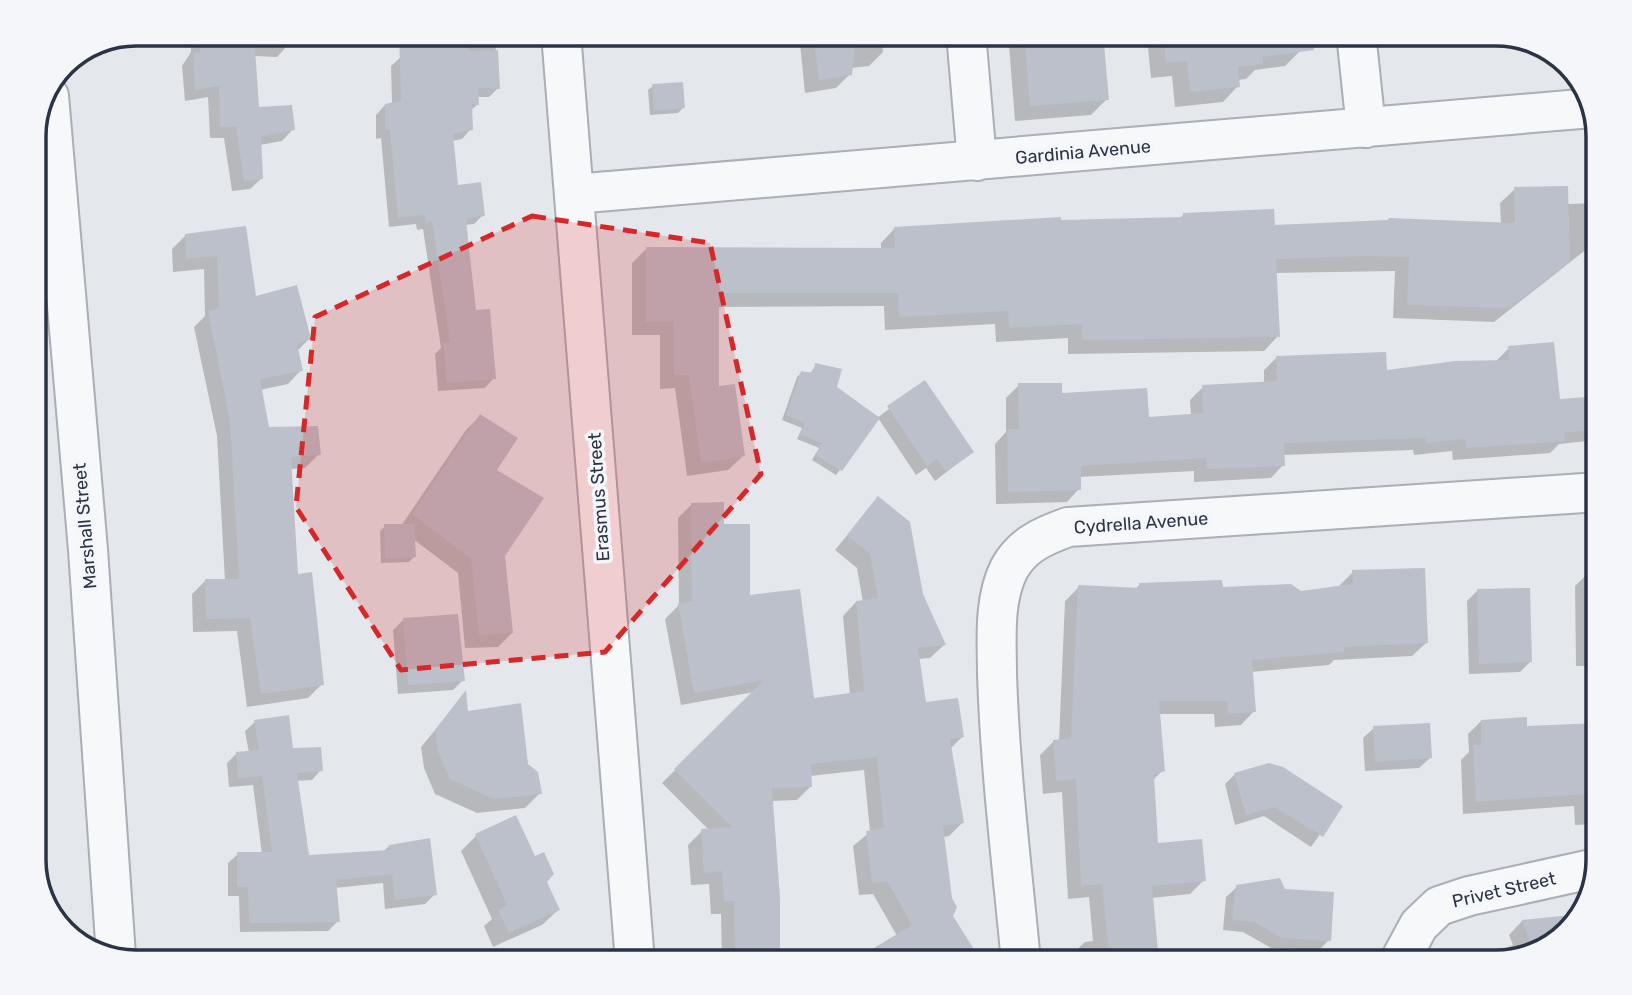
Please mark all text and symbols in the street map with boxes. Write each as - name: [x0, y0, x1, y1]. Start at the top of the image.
- street label: Gardinia Avenue: [1014, 135, 1152, 169]
- street label: Erasmus Street: [584, 432, 614, 562]
- street label: Marshall Street: [69, 462, 101, 590]
- street label: Cydrella Avenue: [1073, 507, 1209, 539]
- street label: Privet Street: [1450, 867, 1558, 913]

